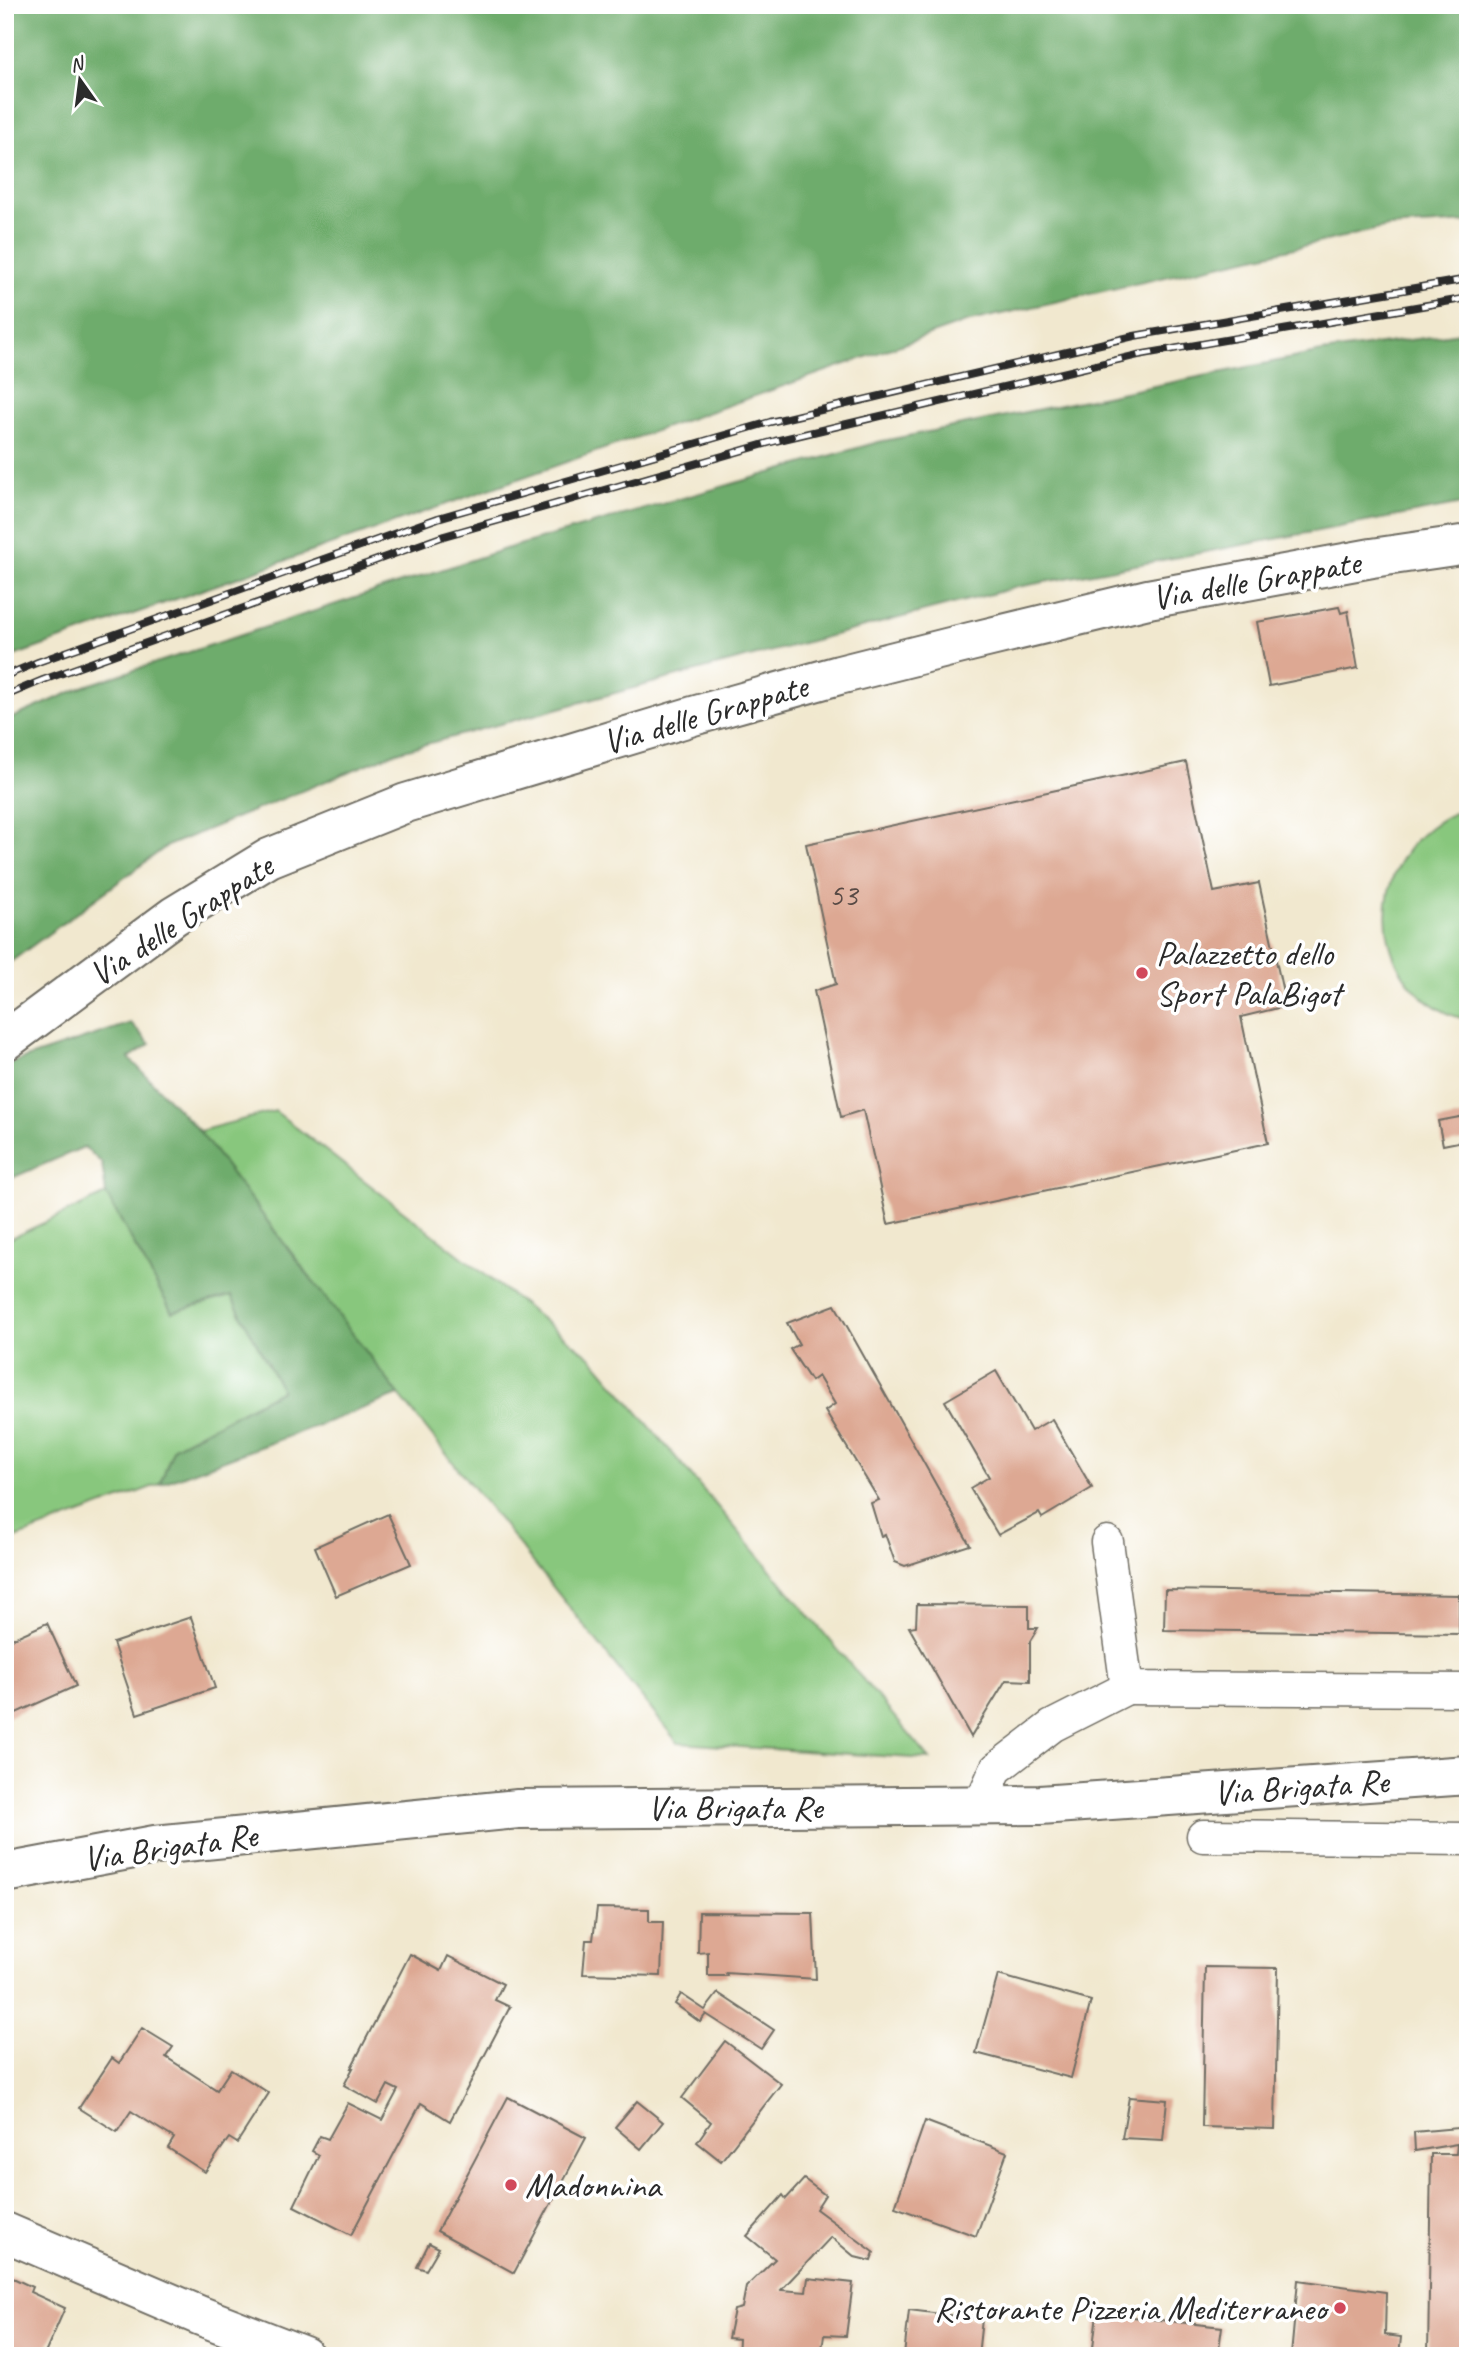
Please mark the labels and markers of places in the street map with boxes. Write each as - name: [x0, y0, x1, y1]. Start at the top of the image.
- place label: Palazzetto dello Sport PalaBigot: [1156, 931, 1345, 1016]
- marker: Palazzetto dello Sport PalaBigot: [1134, 965, 1150, 981]
- place label: Madonnina: [525, 2163, 663, 2208]
- marker: Madonnina: [503, 2177, 519, 2193]
- place label: Ristorante Pizzeria Mediterraneo: [934, 2286, 1330, 2331]
- marker: Ristorante Pizzeria Mediterraneo: [1332, 2300, 1348, 2316]

